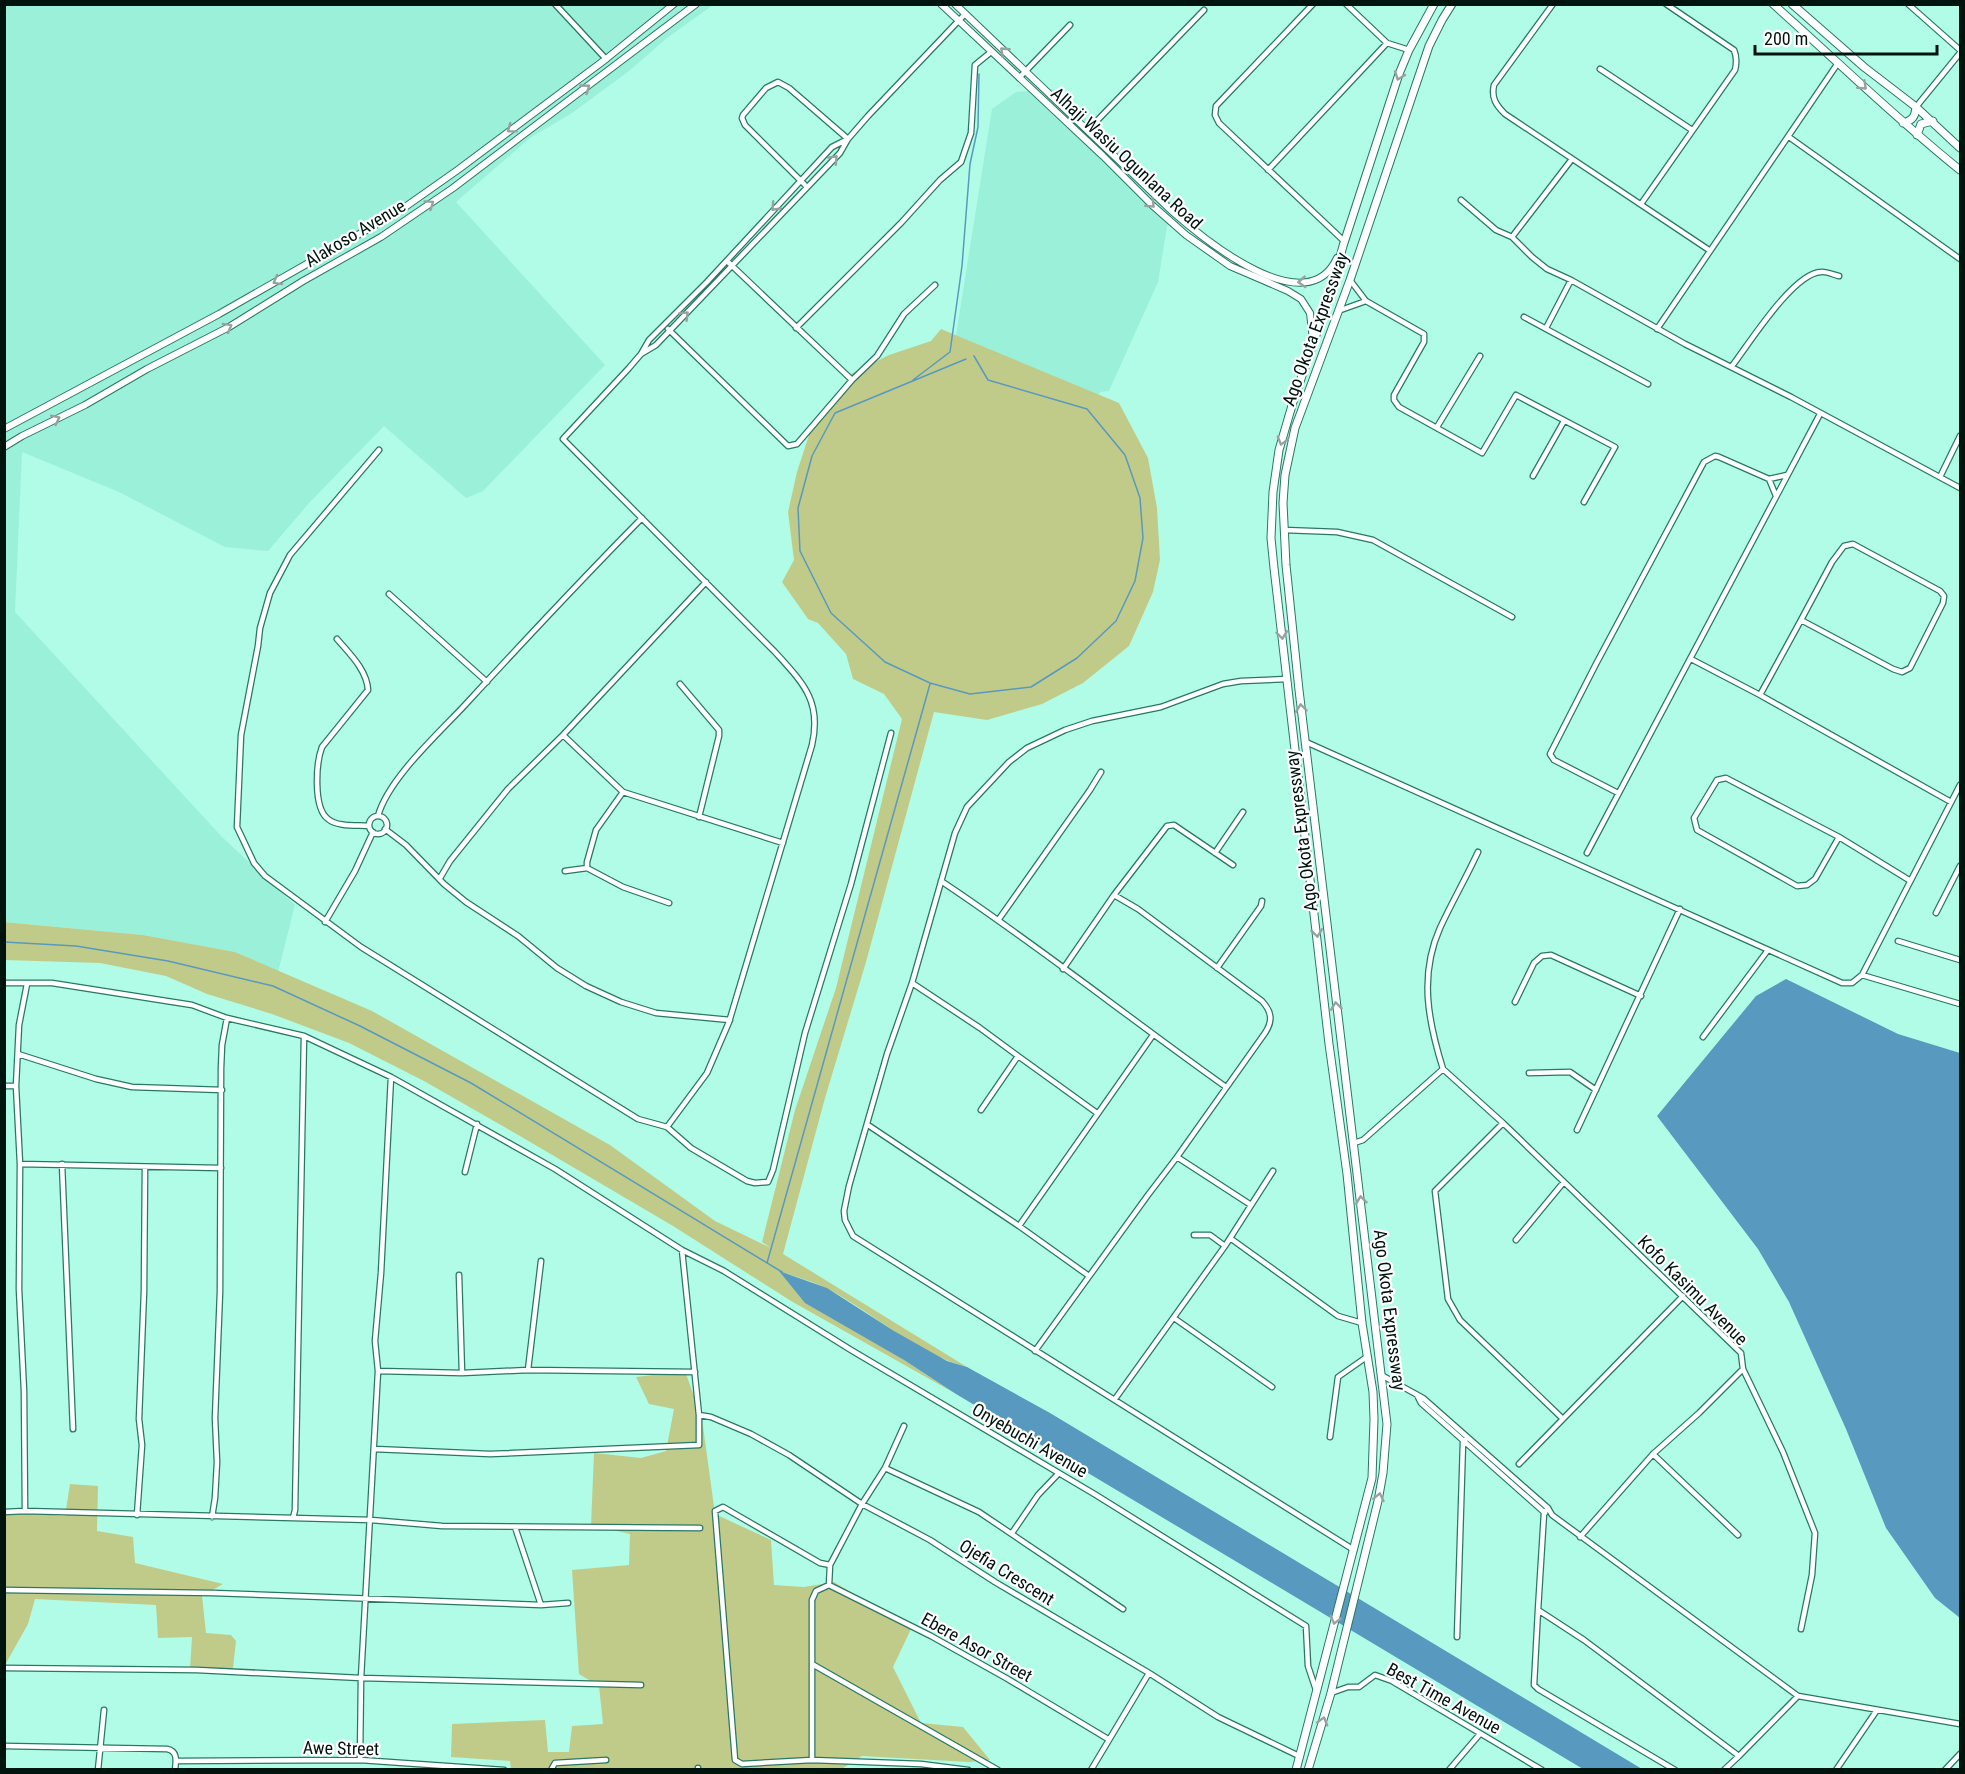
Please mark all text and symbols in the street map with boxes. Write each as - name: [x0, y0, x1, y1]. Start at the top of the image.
- scale bar: [1755, 18, 1936, 56]
- text: 200 m: [1764, 28, 1808, 49]
- one-way arrow: [1000, 47, 1011, 58]
- one-way arrow: [1394, 70, 1407, 81]
- one-way arrow: [1856, 78, 1867, 89]
- street label: Alhaji Wasiu Ogunlana Road: [1047, 83, 1207, 233]
- one-way arrow: [580, 84, 591, 95]
- one-way arrow: [507, 122, 518, 133]
- one-way arrow: [827, 155, 838, 166]
- street label: Alakoso Avenue: [301, 195, 409, 271]
- one-way arrow: [1144, 197, 1155, 208]
- one-way arrow: [423, 200, 434, 211]
- one-way arrow: [771, 200, 782, 211]
- street label: Ago Okota Expressway: [1277, 249, 1353, 409]
- one-way arrow: [273, 273, 283, 285]
- one-way arrow: [1297, 275, 1306, 288]
- one-way arrow: [677, 312, 688, 323]
- one-way arrow: [222, 323, 232, 335]
- one-way arrow: [49, 415, 60, 427]
- one-way arrow: [1277, 435, 1289, 446]
- one-way arrow: [1275, 630, 1288, 639]
- one-way arrow: [1296, 704, 1308, 713]
- street label: Ago Okota Expressway: [1281, 749, 1321, 913]
- one-way arrow: [1310, 928, 1323, 937]
- one-way arrow: [1331, 1001, 1343, 1011]
- one-way arrow: [1355, 1195, 1367, 1204]
- street label: Ago Okota Expressway: [1370, 1228, 1410, 1392]
- street label: Kofo Kasimu Avenue: [1634, 1231, 1752, 1349]
- street label: Onyebuchi Avenue: [968, 1398, 1092, 1482]
- one-way arrow: [1371, 1493, 1384, 1503]
- street label: Ojefia Crescent: [956, 1535, 1058, 1609]
- street label: Ebere Asor Street: [918, 1608, 1036, 1686]
- one-way arrow: [1330, 1615, 1342, 1625]
- street label: Best Time Avenue: [1383, 1658, 1505, 1738]
- one-way arrow: [1316, 1716, 1328, 1727]
- street label: Awe Street: [303, 1737, 379, 1759]

